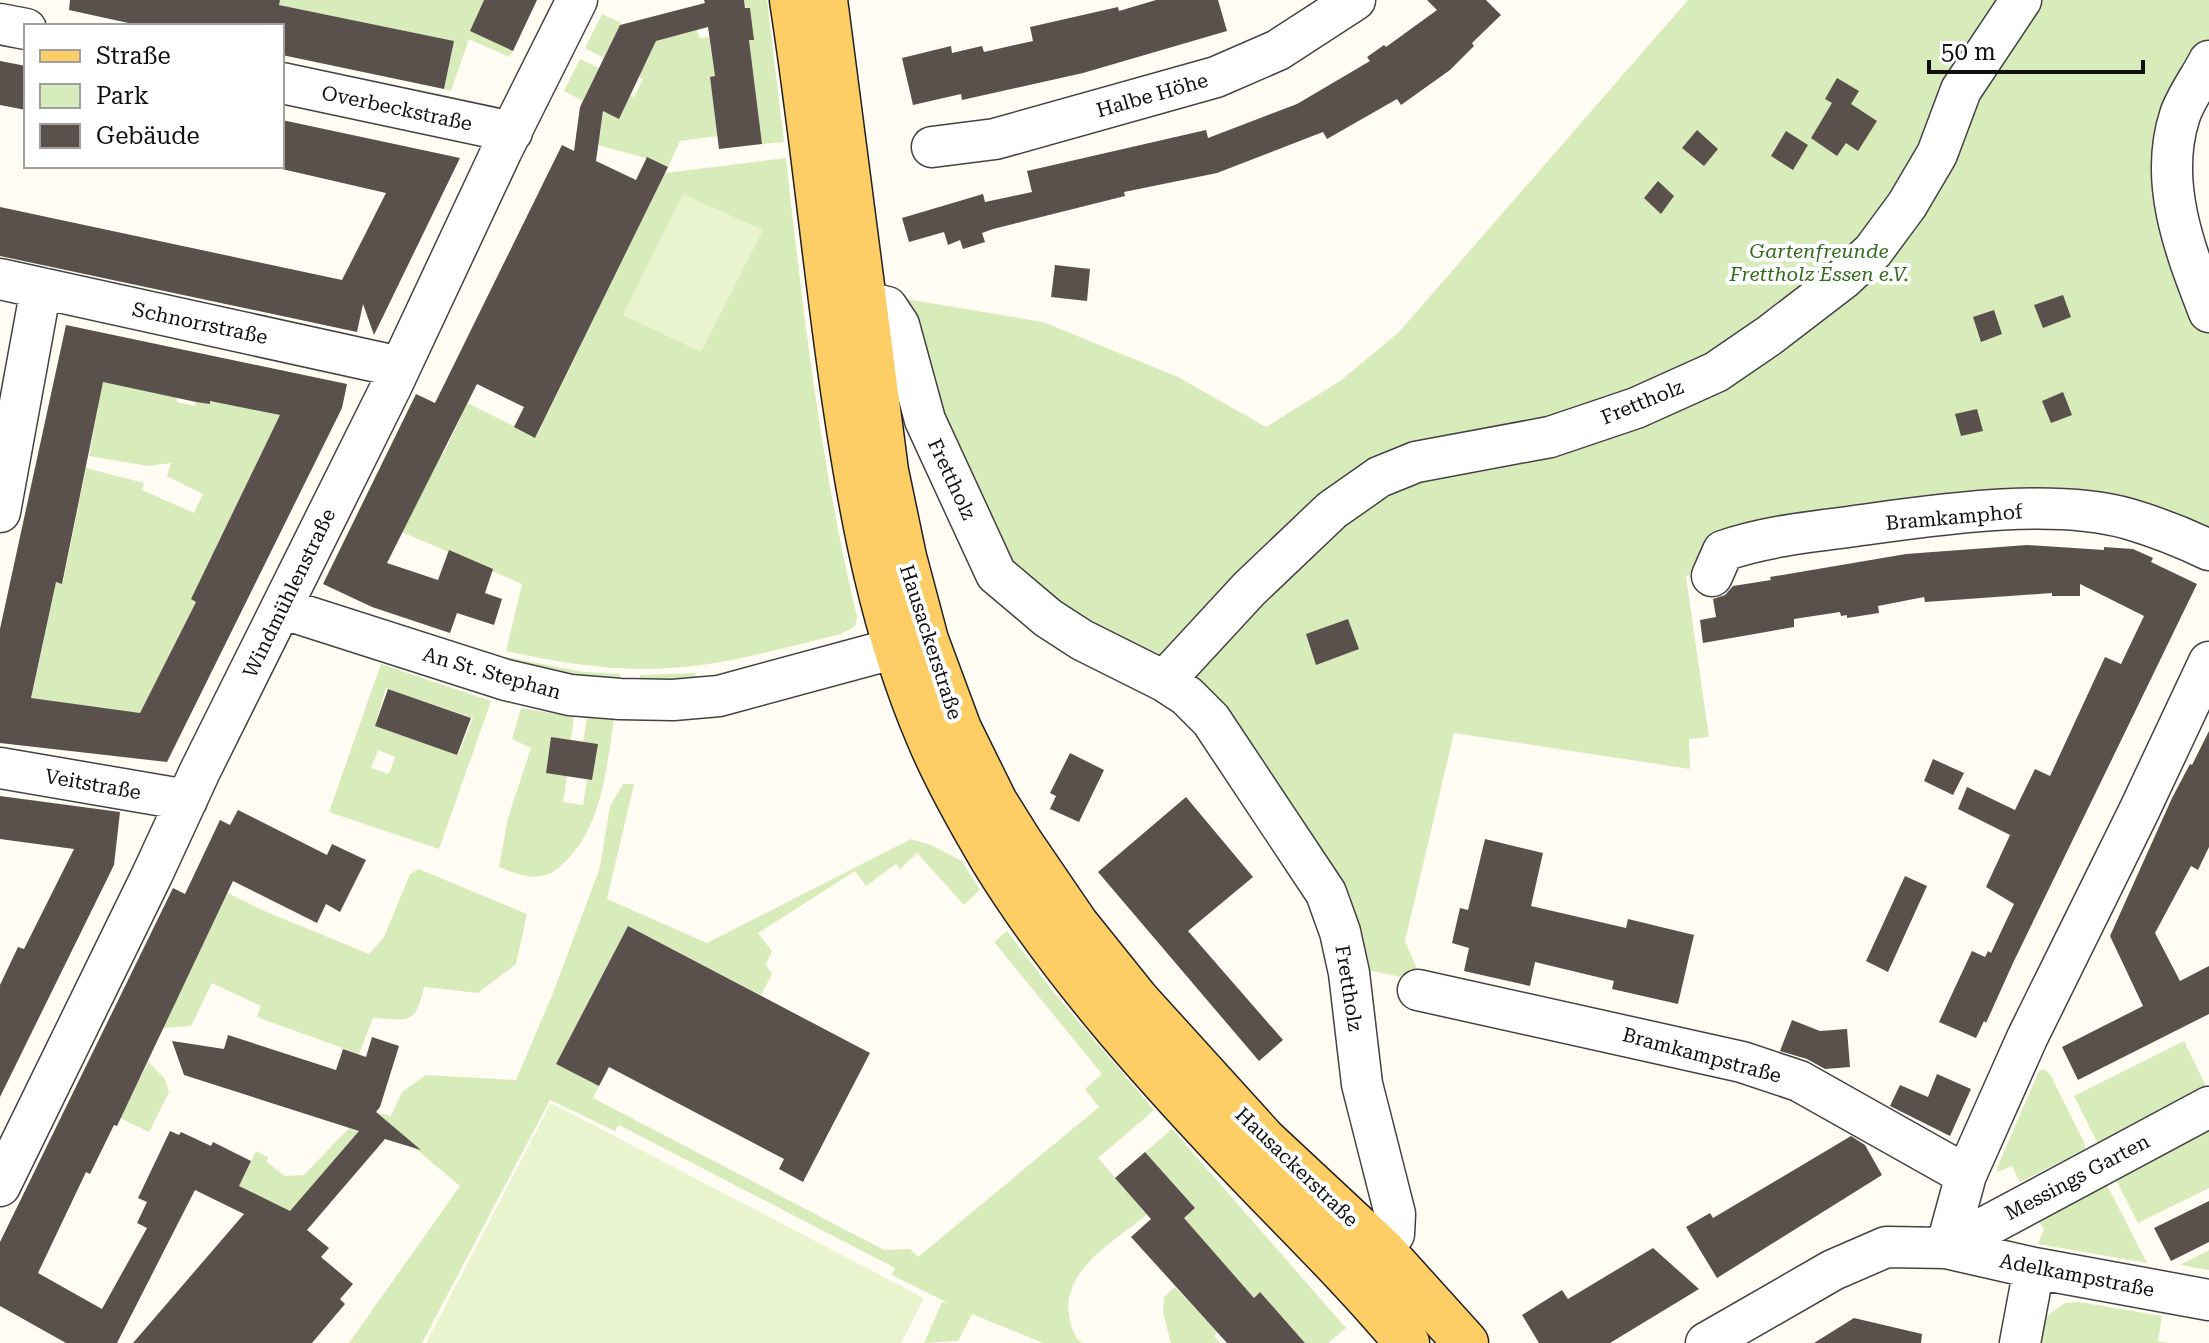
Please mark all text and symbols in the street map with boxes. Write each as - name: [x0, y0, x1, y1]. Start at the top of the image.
- legend: [24, 24, 284, 168]
- scale bar: [1929, 24, 2143, 74]
- text: 50 m: [1941, 38, 1996, 66]
- text: Straße: [96, 42, 171, 70]
- street label: Halbe Höhe: [1093, 68, 1211, 122]
- street label: Overbeckstraße: [320, 80, 474, 136]
- text: Park: [96, 82, 149, 110]
- text: Gebäude: [96, 122, 200, 150]
- park label: Gartenfreunde Frettholz Essen e.V.: [1729, 239, 1908, 286]
- street label: Schnorrstraße: [130, 297, 270, 349]
- street label: Frettholz: [1597, 375, 1687, 429]
- street label: Frettholz: [923, 435, 981, 523]
- street label: Bramkamphof: [1885, 499, 2025, 535]
- street label: Windmühlenstraße: [238, 505, 340, 681]
- street label: Hausackerstraße: [895, 562, 967, 723]
- street label: An St. Stephan: [420, 642, 564, 704]
- street label: Veitstraße: [43, 764, 143, 804]
- street label: Frettholz: [1330, 943, 1368, 1033]
- street label: Bramkampstraße: [1620, 1022, 1784, 1088]
- street label: Hausackerstraße: [1231, 1102, 1363, 1232]
- street label: Messings Garten: [2001, 1129, 2153, 1225]
- street label: Adelkampstraße: [1998, 1248, 2156, 1302]

